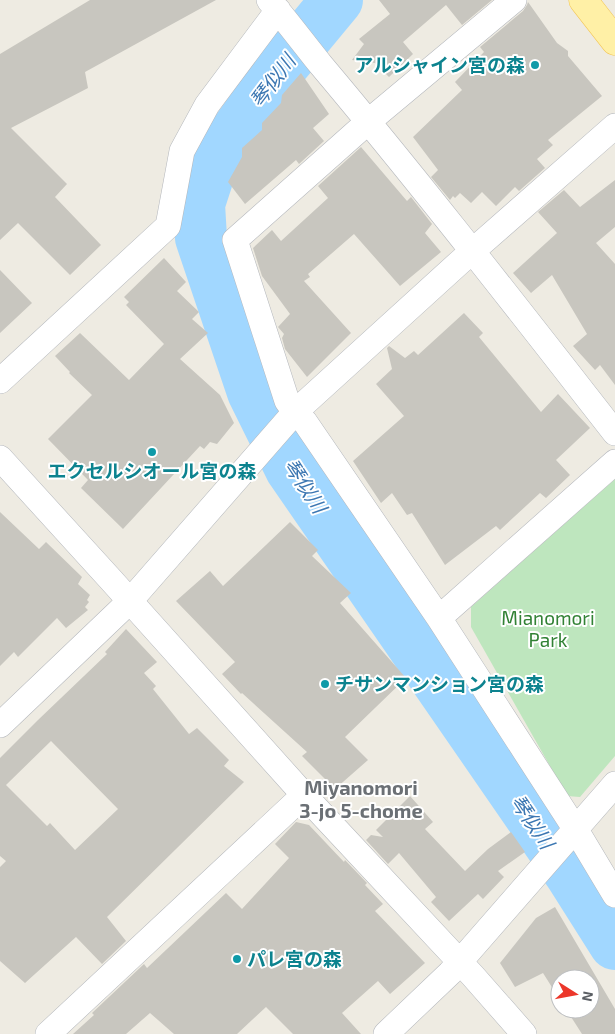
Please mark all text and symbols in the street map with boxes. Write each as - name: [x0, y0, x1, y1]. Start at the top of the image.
- water label: 琴似川: [245, 48, 301, 112]
- place label: アルシャイン宮の森: [354, 53, 525, 76]
- marker: アルシャイン宮の森: [529, 59, 541, 71]
- marker: エクセルシオール宮の森: [146, 446, 158, 458]
- water label: 琴似川: [279, 454, 333, 519]
- place label: エクセルシオール宮の森: [47, 459, 257, 482]
- park label: Mianomori Park: [501, 606, 595, 651]
- place label: チサンマンション宮の森: [335, 672, 544, 695]
- marker: チサンマンション宮の森: [319, 678, 331, 690]
- district label: Miyanomori 3-jo 5-chome: [299, 775, 423, 822]
- water label: 琴似川: [506, 790, 561, 855]
- place label: パレ宮の森: [247, 947, 342, 970]
- marker: パレ宮の森: [231, 953, 243, 965]
- north arrow: [550, 969, 600, 1019]
- text: N: [579, 990, 598, 1003]

